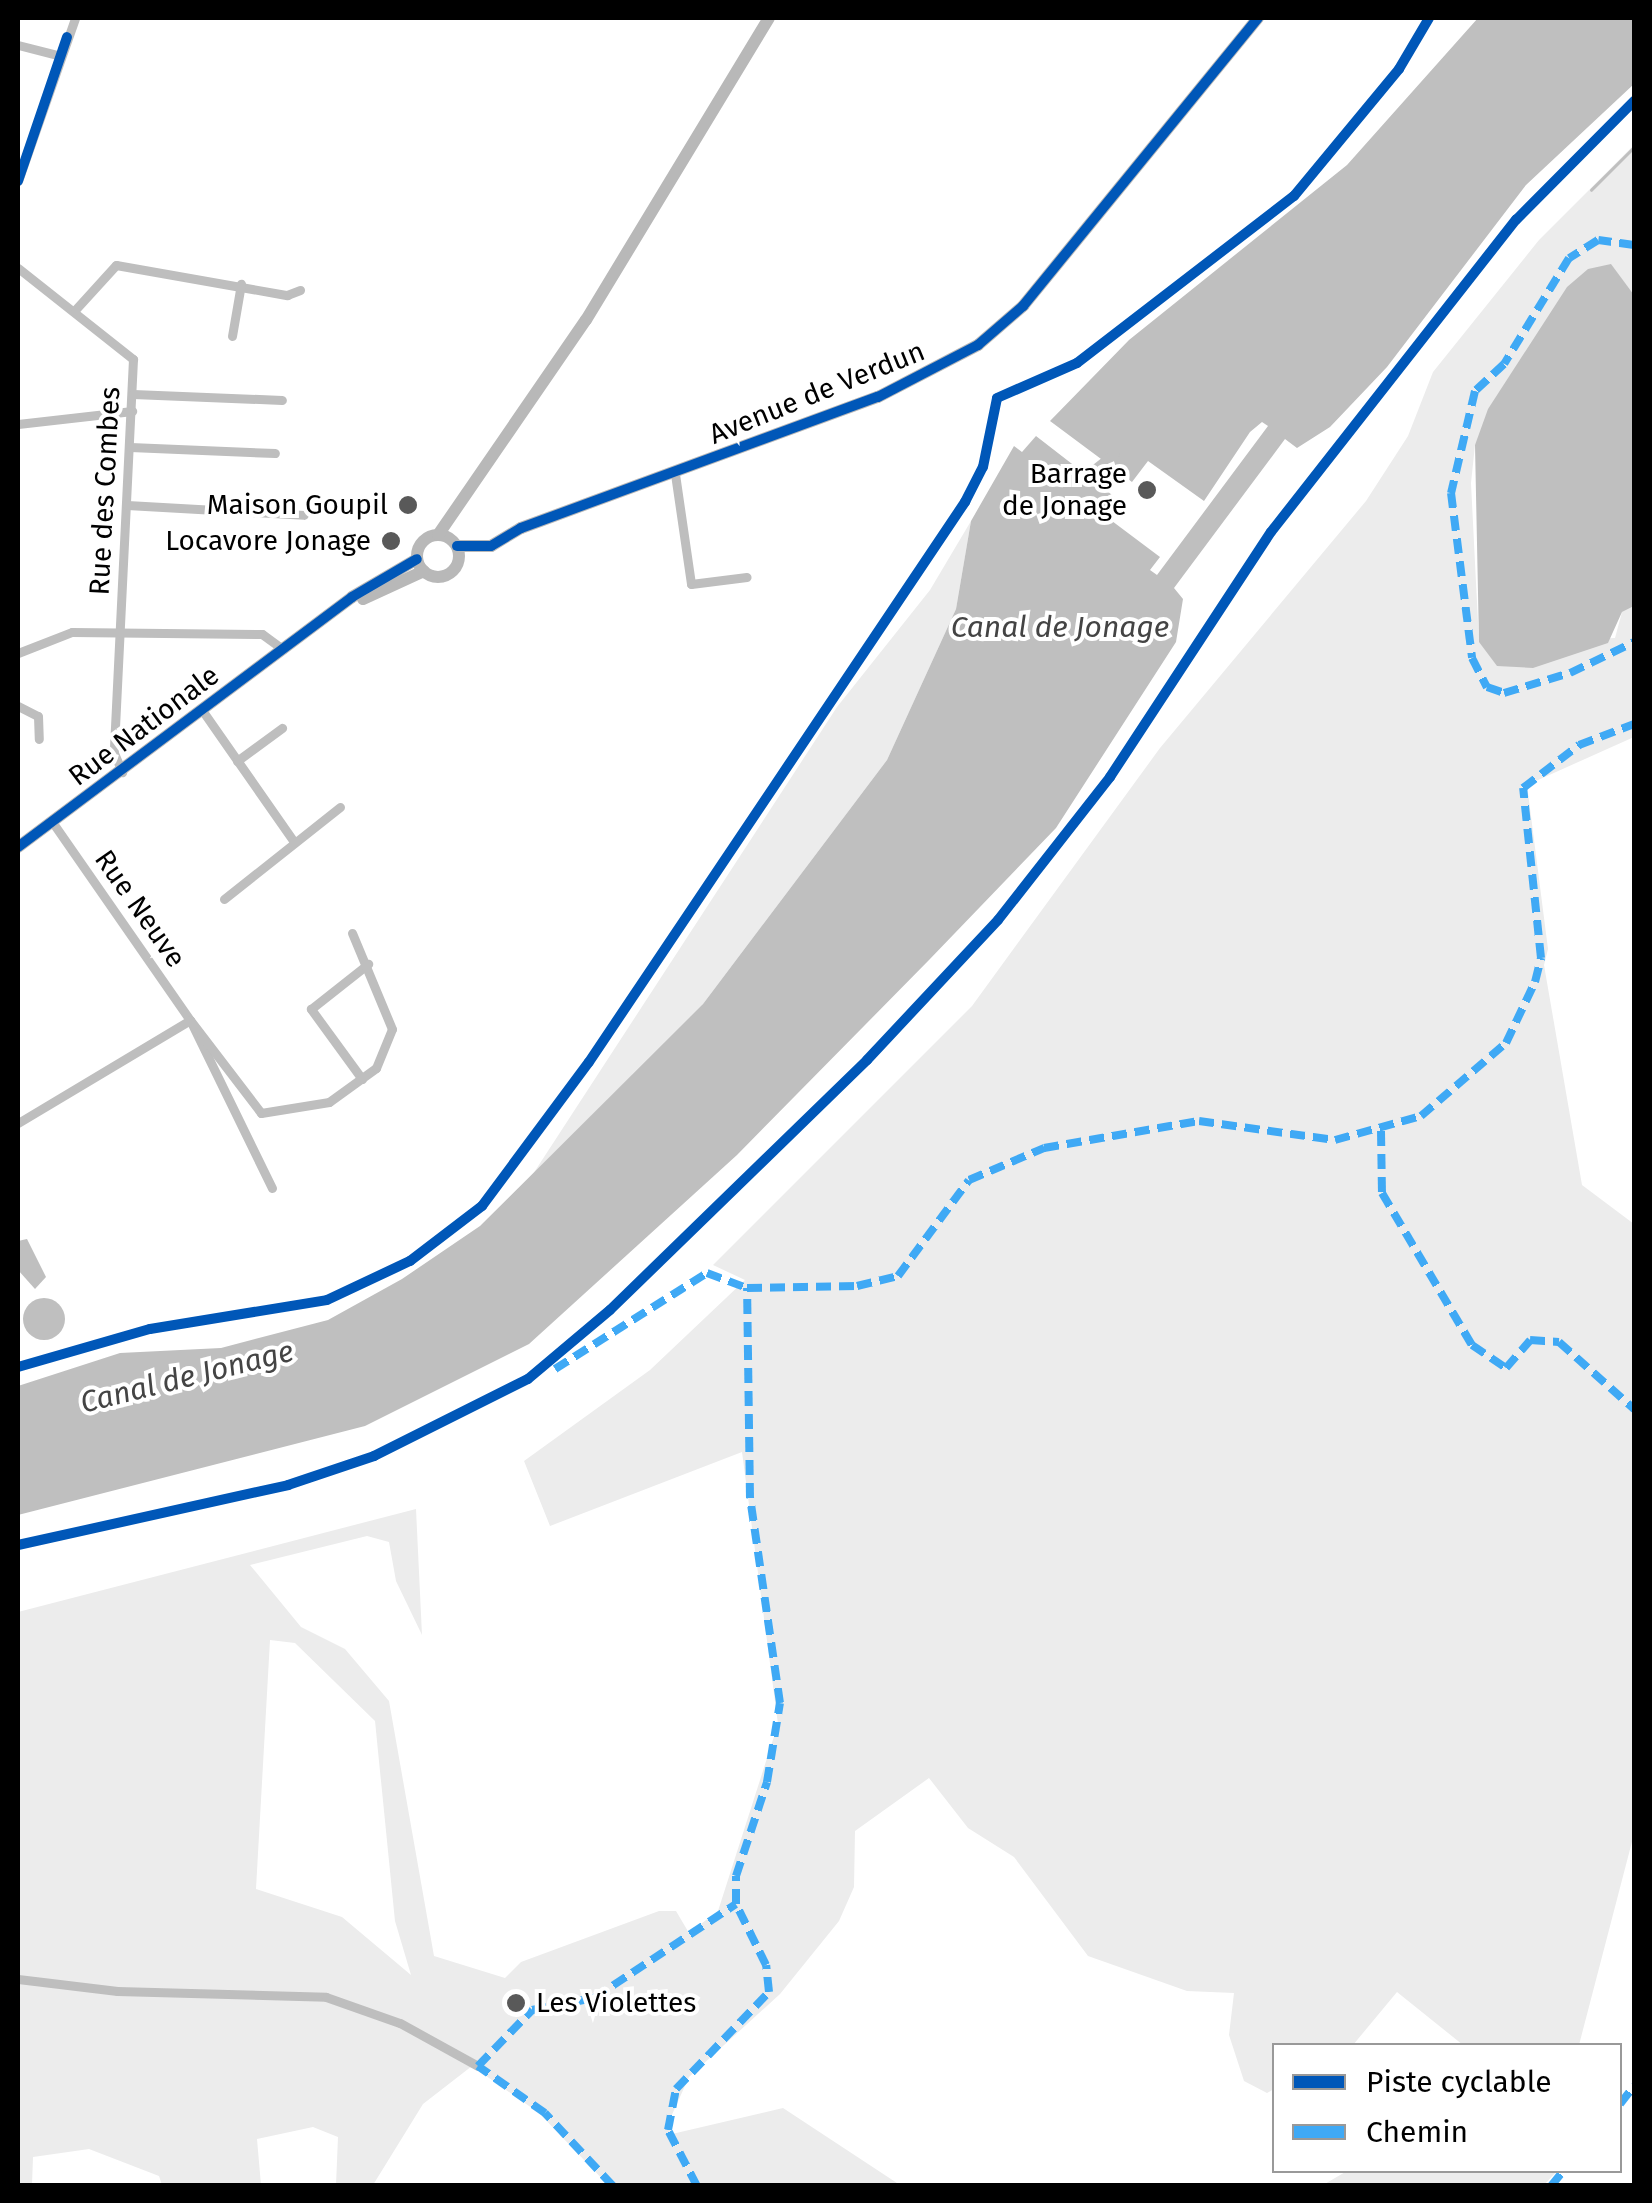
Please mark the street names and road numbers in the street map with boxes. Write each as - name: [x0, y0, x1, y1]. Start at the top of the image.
- street label: Avenue de Verdun: [704, 334, 930, 452]
- street label: Rue des Combes: [83, 386, 127, 596]
- street label: Rue Nationale: [62, 659, 226, 793]
- street label: Rue Neuve: [87, 844, 193, 974]

